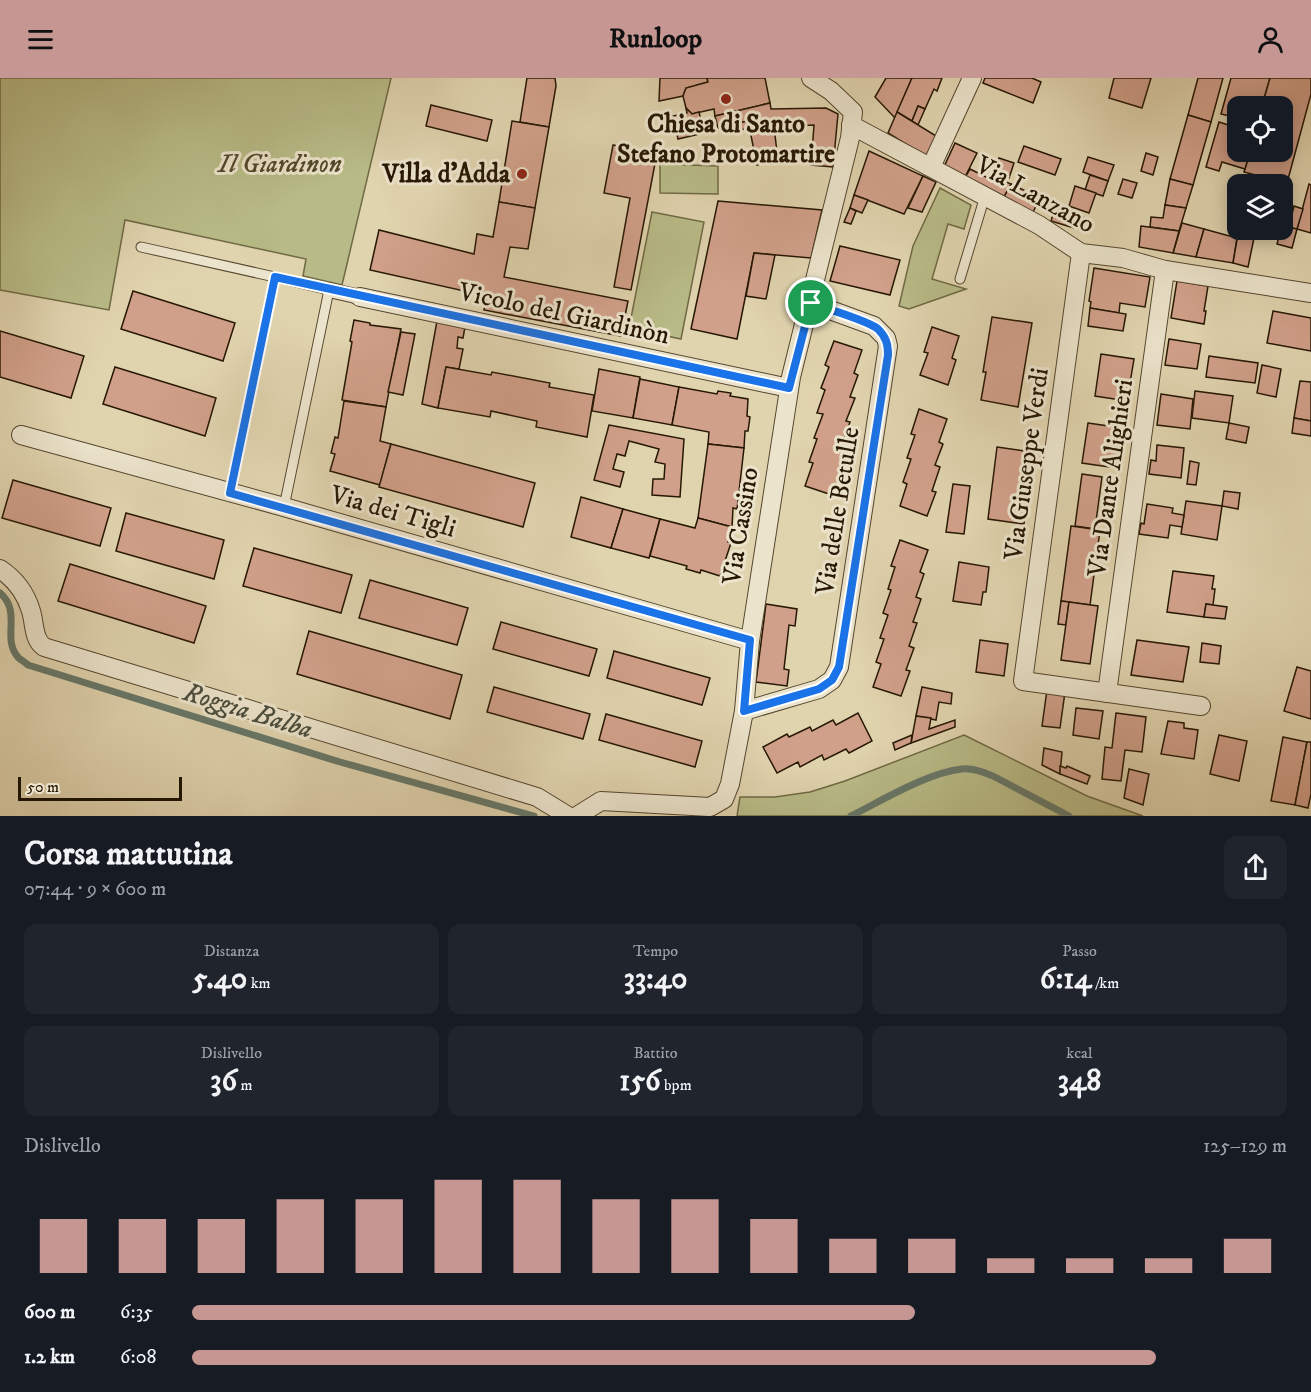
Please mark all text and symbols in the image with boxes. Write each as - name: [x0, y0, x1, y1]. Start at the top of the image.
- text: Runloop: [609, 22, 702, 56]
- icon: menu: [24, 23, 57, 56]
- icon: person: [1254, 23, 1287, 56]
- marker: Chiesa di Santo Stefano Protomartire: [719, 92, 733, 106]
- map controls: [1227, 96, 1293, 240]
- button: locate: [1227, 96, 1293, 162]
- place label: Chiesa di Santo Stefano Protomartire: [617, 108, 835, 171]
- park label: Il Giardinon: [216, 148, 342, 181]
- street label: Via Lanzano: [969, 148, 1100, 241]
- place label: Villa d’Adda: [381, 158, 511, 191]
- marker: Villa d’Adda: [515, 167, 529, 181]
- button: layers: [1227, 174, 1293, 240]
- street label: Vicolo del Giardinòn: [455, 275, 673, 353]
- pin: [785, 277, 836, 328]
- icon: arrive: [794, 286, 827, 319]
- street label: Via Giuseppe Verdi: [997, 366, 1057, 563]
- street label: Via Dante Alighieri: [1081, 377, 1141, 580]
- street label: Via delle Betulle: [808, 425, 868, 598]
- street label: Via Cassino: [715, 465, 767, 588]
- street label: Via dei Tigli: [325, 478, 460, 546]
- water label: Roggia Balba: [178, 675, 317, 747]
- scale bar: [18, 774, 182, 802]
- text: 50 m: [27, 777, 59, 797]
- text: Corsa mattutina: [24, 834, 233, 875]
- button: share: [1224, 836, 1287, 899]
- text: 07:44 · 9 × 600 m: [24, 877, 166, 902]
- text: Distanza: [204, 941, 259, 961]
- text: Tempo: [633, 941, 678, 961]
- text: Passo: [1062, 941, 1097, 961]
- text: 5.40: [192, 961, 247, 998]
- text: 33:40: [624, 961, 687, 998]
- text: 6:14: [1040, 961, 1092, 998]
- text: km: [247, 973, 271, 993]
- text: /km: [1092, 973, 1119, 993]
- text: Dislivello: [201, 1043, 262, 1063]
- text: Battito: [633, 1043, 678, 1063]
- text: kcal: [1066, 1043, 1093, 1063]
- text: 36: [210, 1063, 237, 1100]
- text: 156: [619, 1063, 661, 1100]
- text: 348: [1058, 1063, 1101, 1100]
- text: m: [237, 1075, 253, 1095]
- text: bpm: [661, 1075, 692, 1095]
- text: Dislivello: [24, 1134, 101, 1159]
- text: 125–129 m: [1203, 1134, 1287, 1159]
- text: 600 m: [24, 1300, 75, 1325]
- text: 6:35: [120, 1300, 153, 1325]
- text: 1.2 km: [24, 1345, 75, 1370]
- text: 6:08: [120, 1345, 156, 1370]

